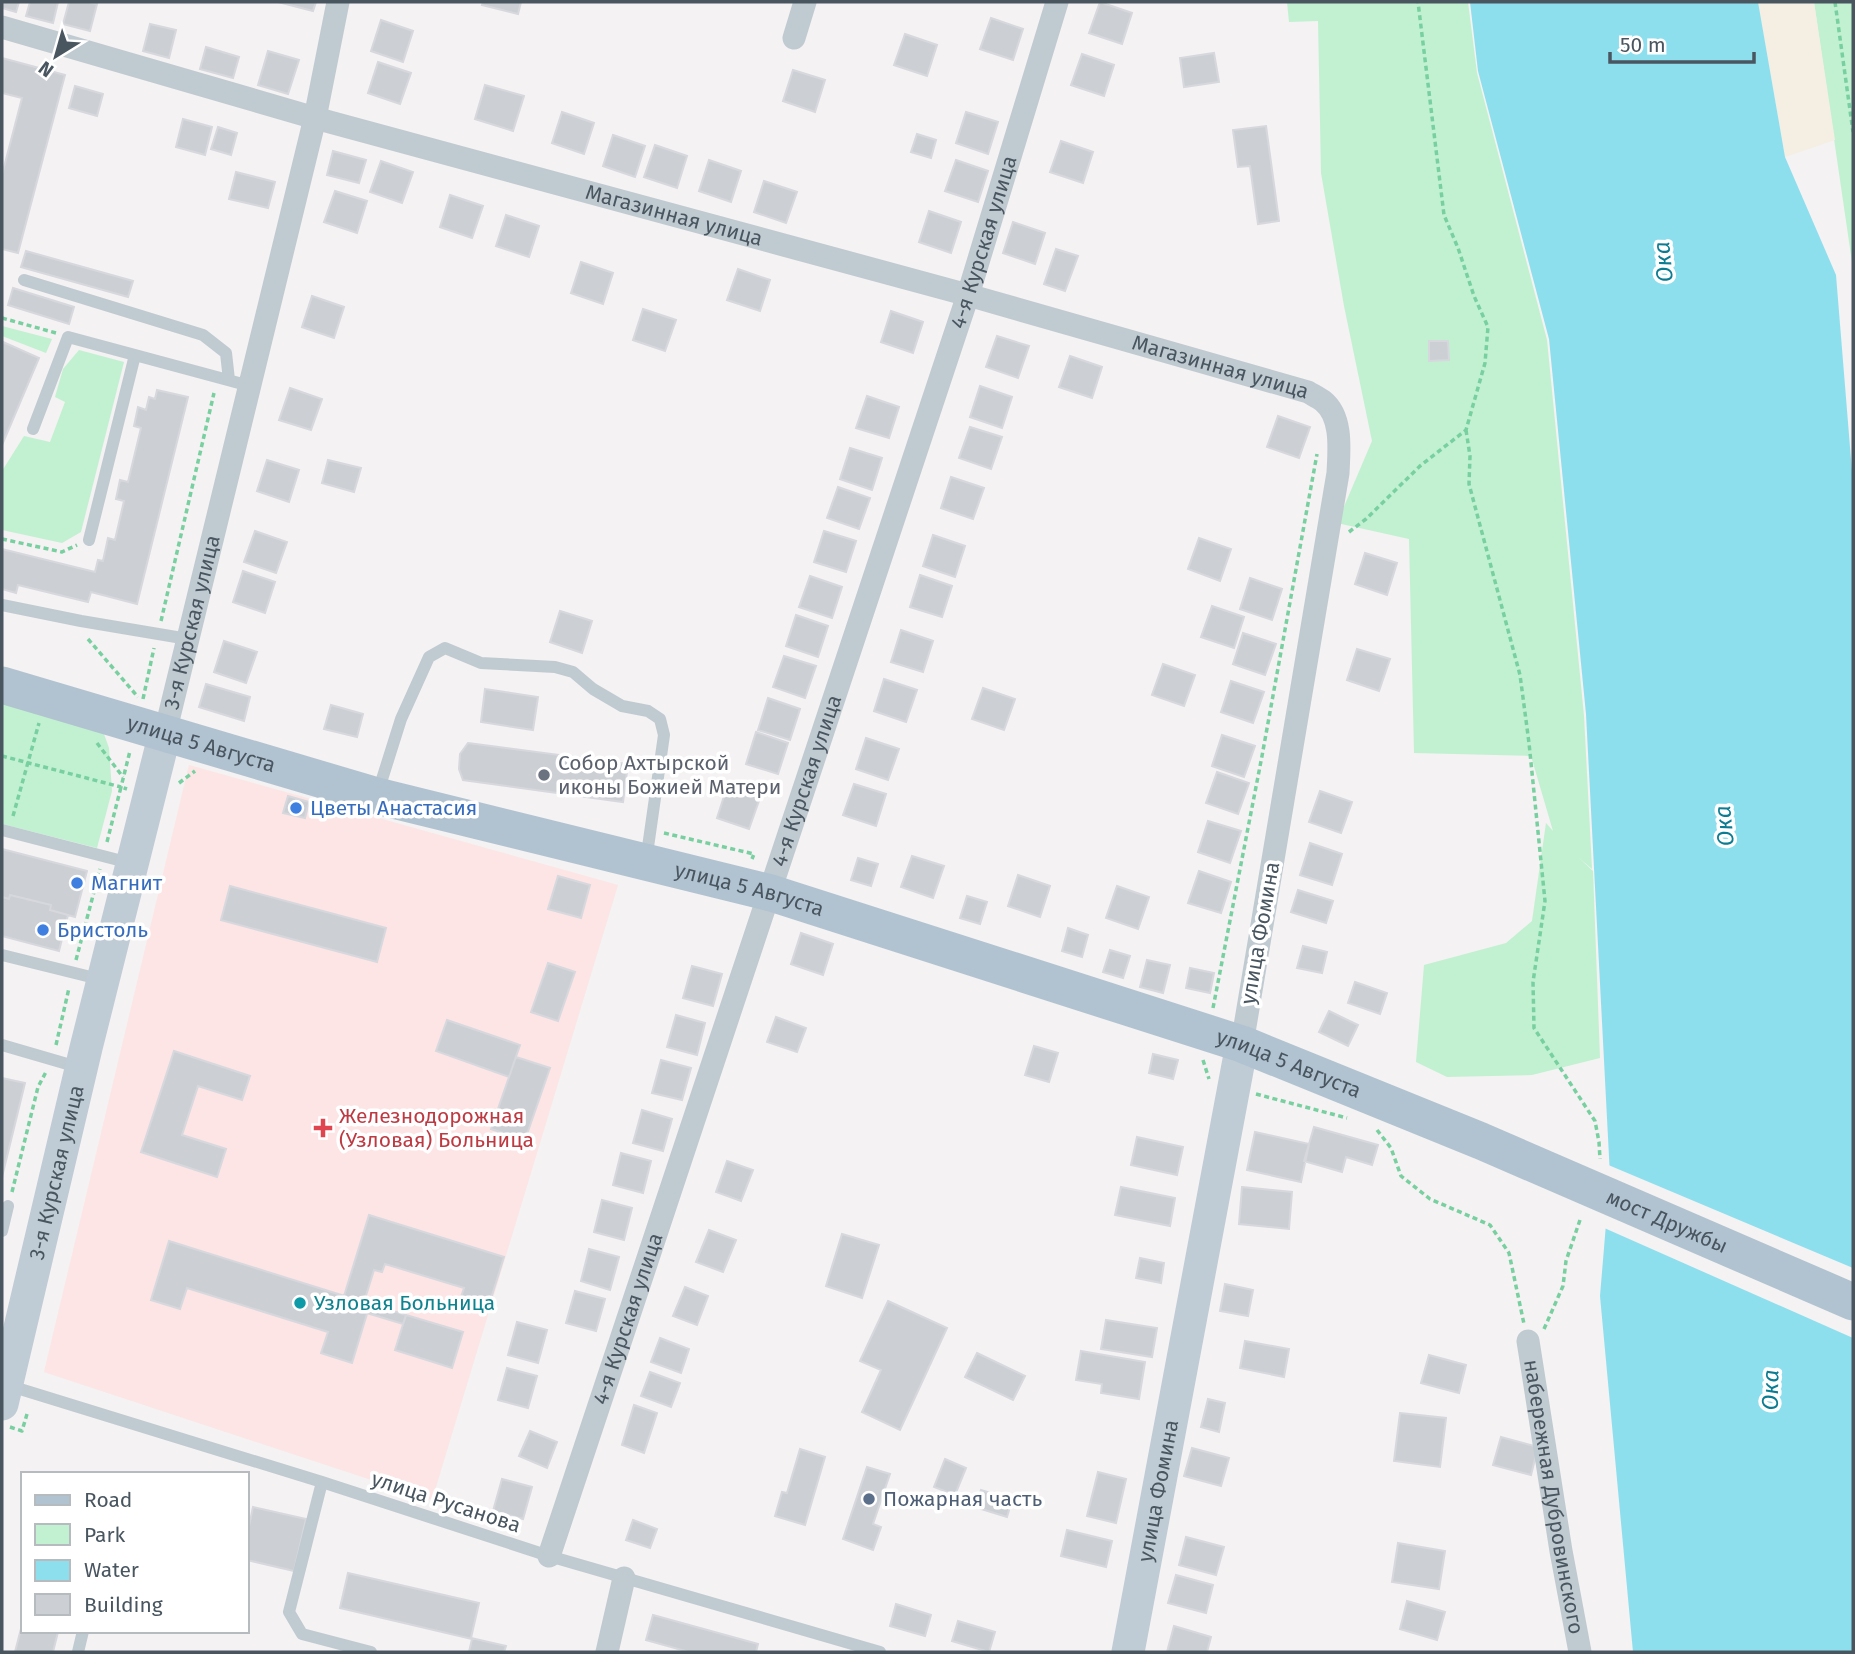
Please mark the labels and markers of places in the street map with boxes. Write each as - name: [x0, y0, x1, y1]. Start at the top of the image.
- place label: Собор Ахтырской иконы Божией Матери: [558, 750, 781, 800]
- marker: Собор Ахтырской иконы Божией Матери: [536, 767, 552, 783]
- place label: Цветы Анастасия: [310, 795, 477, 821]
- marker: Цветы Анастасия: [288, 800, 304, 816]
- place label: Магнит: [91, 870, 163, 896]
- marker: Магнит: [69, 875, 85, 891]
- place label: Бристоль: [57, 917, 148, 943]
- marker: Бристоль: [35, 922, 51, 938]
- place label: Железнодорожная (Узловая) Больница: [339, 1103, 534, 1153]
- marker: Железнодорожная (Узловая) Больница: [313, 1118, 333, 1138]
- place label: Узловая Больница: [314, 1290, 495, 1316]
- marker: Узловая Больница: [292, 1295, 308, 1311]
- place label: Пожарная часть: [883, 1486, 1042, 1512]
- marker: Пожарная часть: [861, 1491, 877, 1507]

